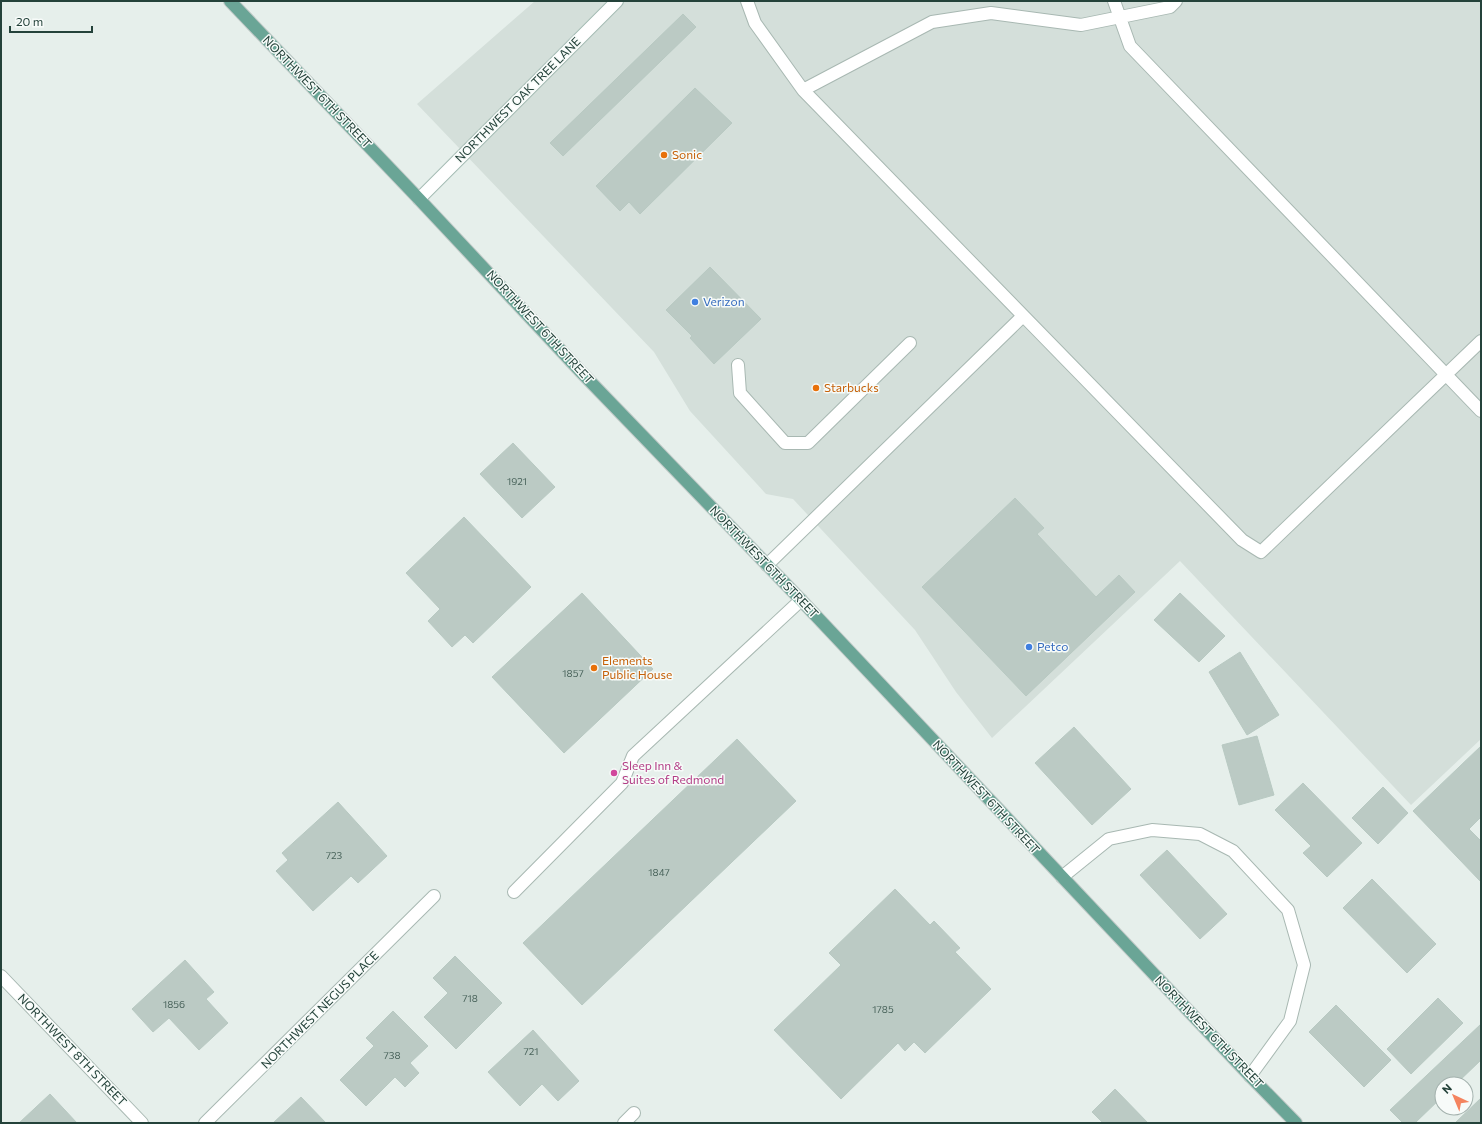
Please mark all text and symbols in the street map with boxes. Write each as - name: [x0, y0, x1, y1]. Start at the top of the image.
- scale bar: [10, 8, 92, 34]
- text: 20 m: [16, 14, 43, 28]
- street label: NORTHWEST 6TH STREET: [261, 33, 375, 150]
- street label: NORTHWEST OAK TREE LANE: [452, 34, 583, 165]
- place label: Sonic: [672, 147, 702, 161]
- marker: Sonic: [659, 150, 669, 160]
- street label: NORTHWEST 6TH STREET: [484, 267, 597, 386]
- place label: Verizon: [703, 294, 745, 308]
- marker: Verizon: [690, 297, 700, 307]
- place label: Starbucks: [824, 380, 879, 394]
- marker: Starbucks: [811, 383, 821, 393]
- house number: 1921: [507, 475, 527, 487]
- street label: NORTHWEST 6TH STREET: [708, 503, 822, 620]
- place label: Petco: [1037, 639, 1069, 653]
- marker: Petco: [1024, 642, 1034, 652]
- place label: Elements Public House: [602, 653, 672, 681]
- marker: Elements Public House: [589, 663, 599, 673]
- house number: 1857: [562, 667, 584, 679]
- street label: NORTHWEST 6TH STREET: [930, 737, 1043, 856]
- place label: Sleep Inn & Suites of Redmond: [622, 758, 724, 786]
- marker: Sleep Inn & Suites of Redmond: [609, 768, 619, 778]
- house number: 723: [326, 849, 343, 861]
- house number: 1847: [648, 866, 670, 878]
- street label: NORTHWEST NEGUS PLACE: [258, 948, 381, 1071]
- street label: NORTHWEST 6TH STREET: [1153, 973, 1267, 1090]
- street label: NORTHWEST 8TH STREET: [16, 990, 130, 1108]
- house number: 718: [462, 992, 478, 1004]
- house number: 1856: [163, 998, 185, 1010]
- house number: 1785: [872, 1003, 894, 1015]
- house number: 721: [523, 1045, 539, 1057]
- house number: 738: [383, 1049, 401, 1061]
- north arrow: [1434, 1076, 1474, 1116]
- text: N: [1439, 1081, 1454, 1096]

